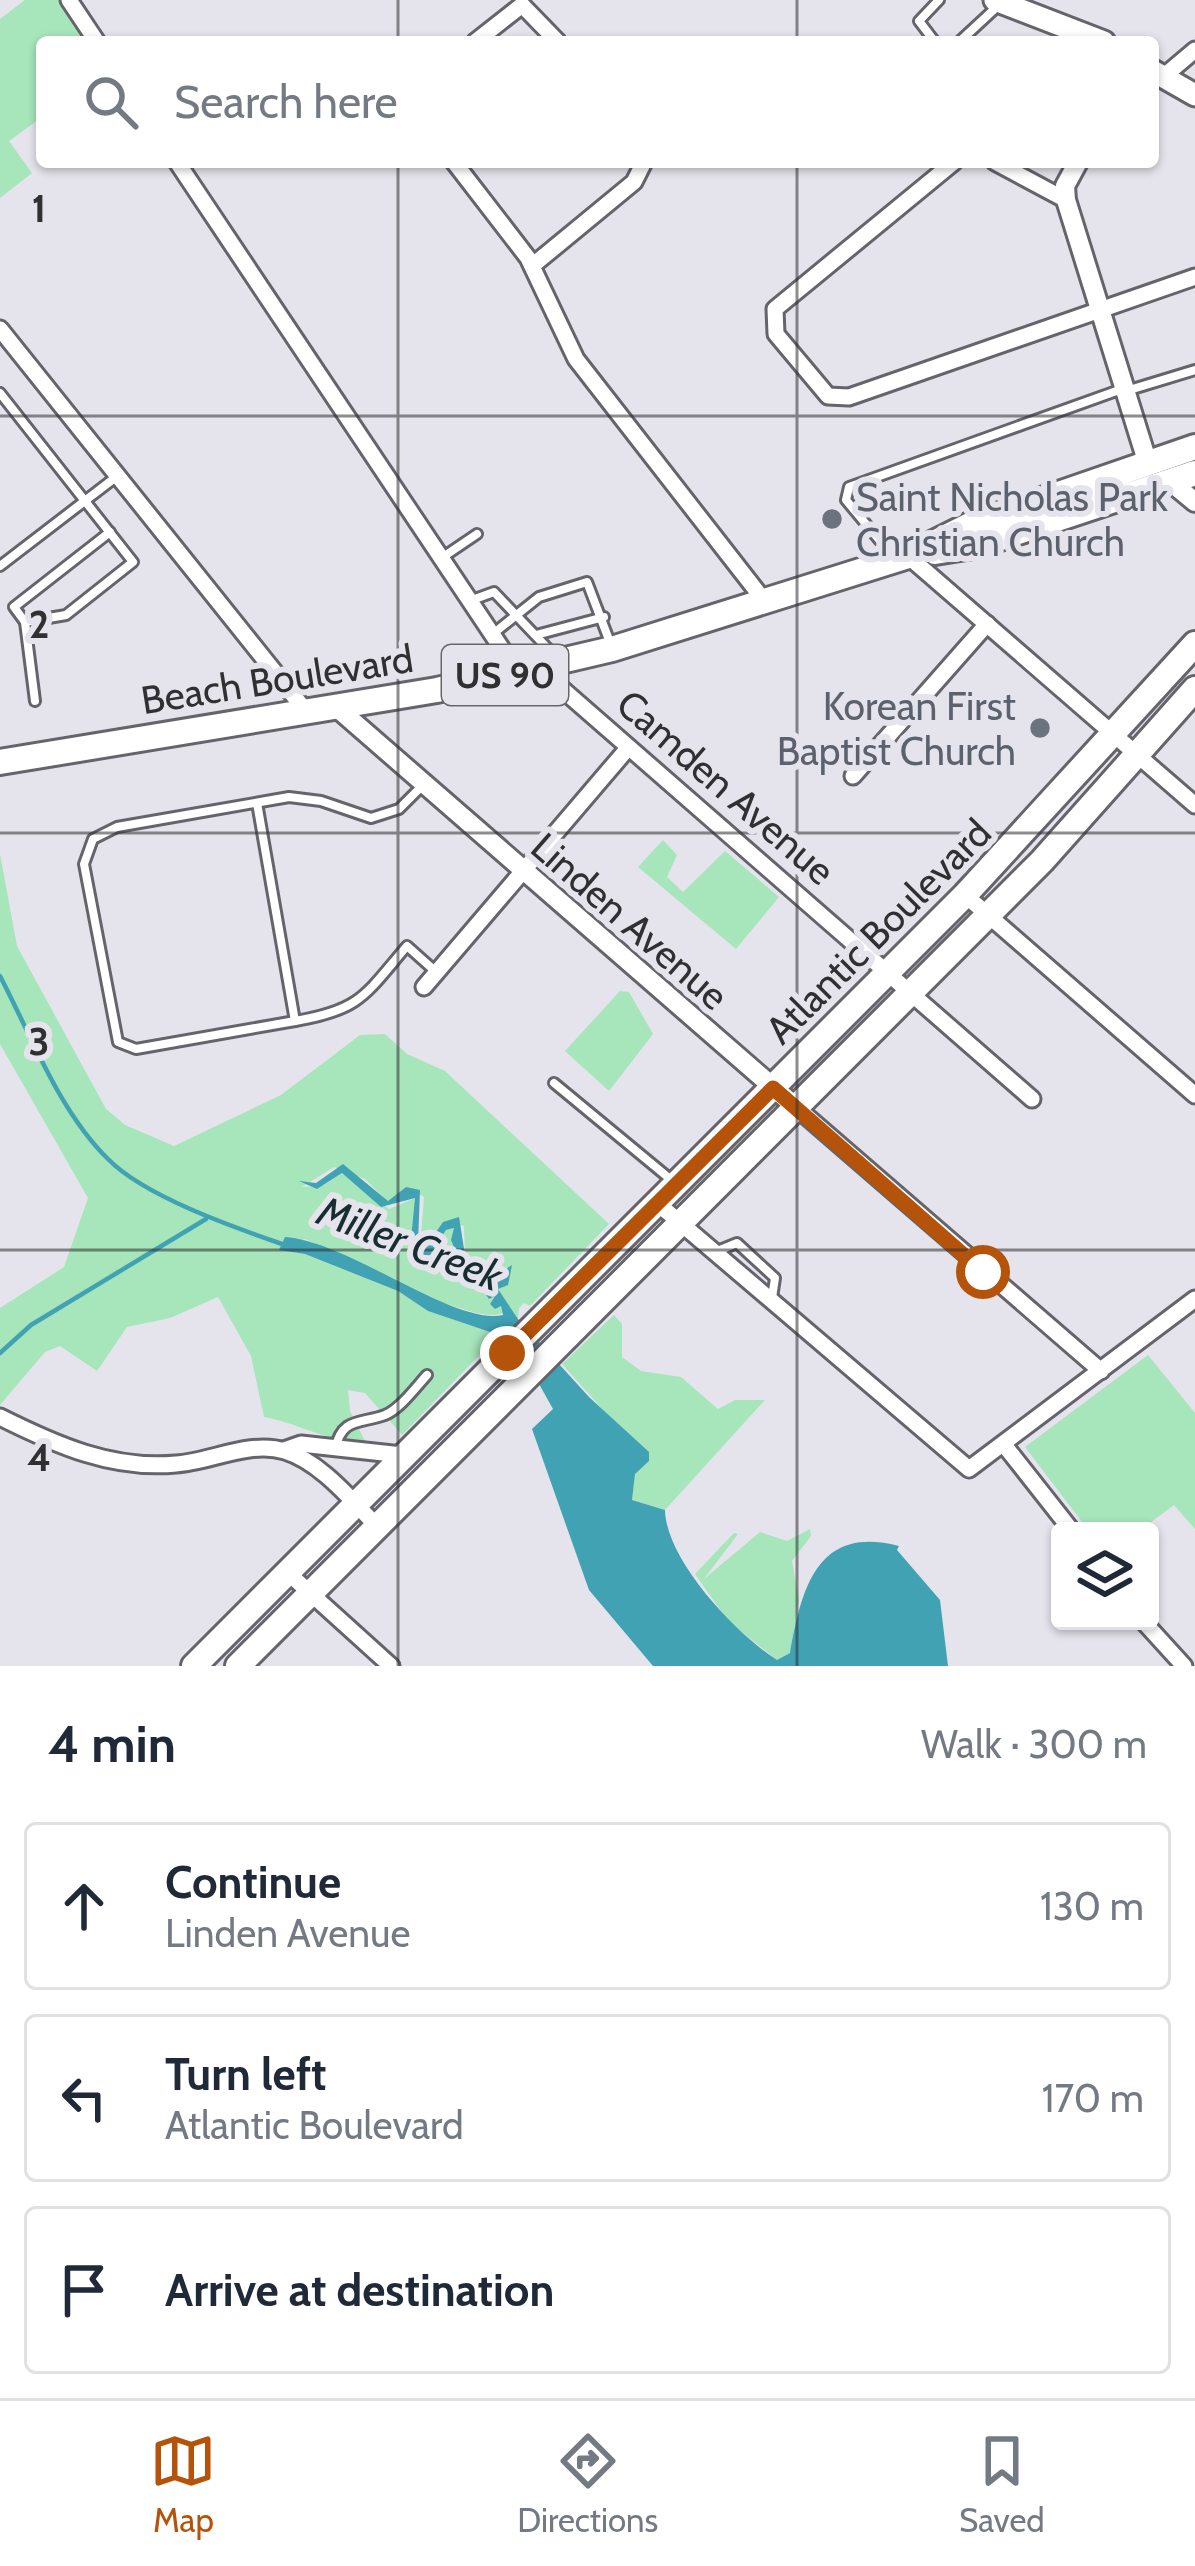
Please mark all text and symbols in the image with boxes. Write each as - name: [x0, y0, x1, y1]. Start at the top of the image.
- search box: [36, 36, 1159, 168]
- icon: search: [78, 69, 144, 135]
- text: Search here: [174, 75, 398, 129]
- text: 1: [32, 184, 46, 232]
- place label: Saint Nicholas Park Christian Church: [856, 473, 1168, 566]
- marker: Saint Nicholas Park Christian Church: [819, 506, 845, 532]
- text: 2: [29, 600, 49, 648]
- street label: Beach Boulevard: [138, 634, 416, 724]
- road number: US 90: [442, 645, 568, 705]
- street label: Camden Avenue: [607, 679, 845, 895]
- place label: Korean First Baptist Church: [777, 682, 1016, 775]
- marker: Korean First Baptist Church: [1027, 715, 1053, 741]
- street label: Atlantic Boulevard: [755, 808, 1001, 1054]
- street label: Linden Avenue: [522, 822, 738, 1020]
- text: 3: [28, 1017, 50, 1065]
- water label: Miller Creek: [310, 1184, 510, 1302]
- route start: [956, 1245, 1010, 1299]
- route end: [480, 1326, 534, 1380]
- text: 4: [27, 1433, 51, 1481]
- map controls: [1051, 1522, 1159, 1630]
- button: layers: [1051, 1522, 1159, 1630]
- text: 4 min: [48, 1713, 176, 1775]
- text: Walk · 300 m: [921, 1720, 1147, 1768]
- text: Continue: [165, 1855, 341, 1909]
- icon: ahead: [51, 1873, 117, 1939]
- text: 130 m: [1040, 1882, 1144, 1930]
- text: Linden Avenue: [165, 1909, 410, 1957]
- text: Turn left: [165, 2047, 327, 2101]
- icon: left: [51, 2065, 117, 2131]
- text: 170 m: [1042, 2074, 1144, 2122]
- text: Atlantic Boulevard: [165, 2101, 464, 2149]
- icon: arrive: [51, 2257, 117, 2323]
- text: Arrive at destination: [165, 2263, 554, 2317]
- tab: Map: [150, 2428, 216, 2540]
- tab: Directions: [517, 2428, 658, 2540]
- tab: Saved: [959, 2428, 1045, 2540]

